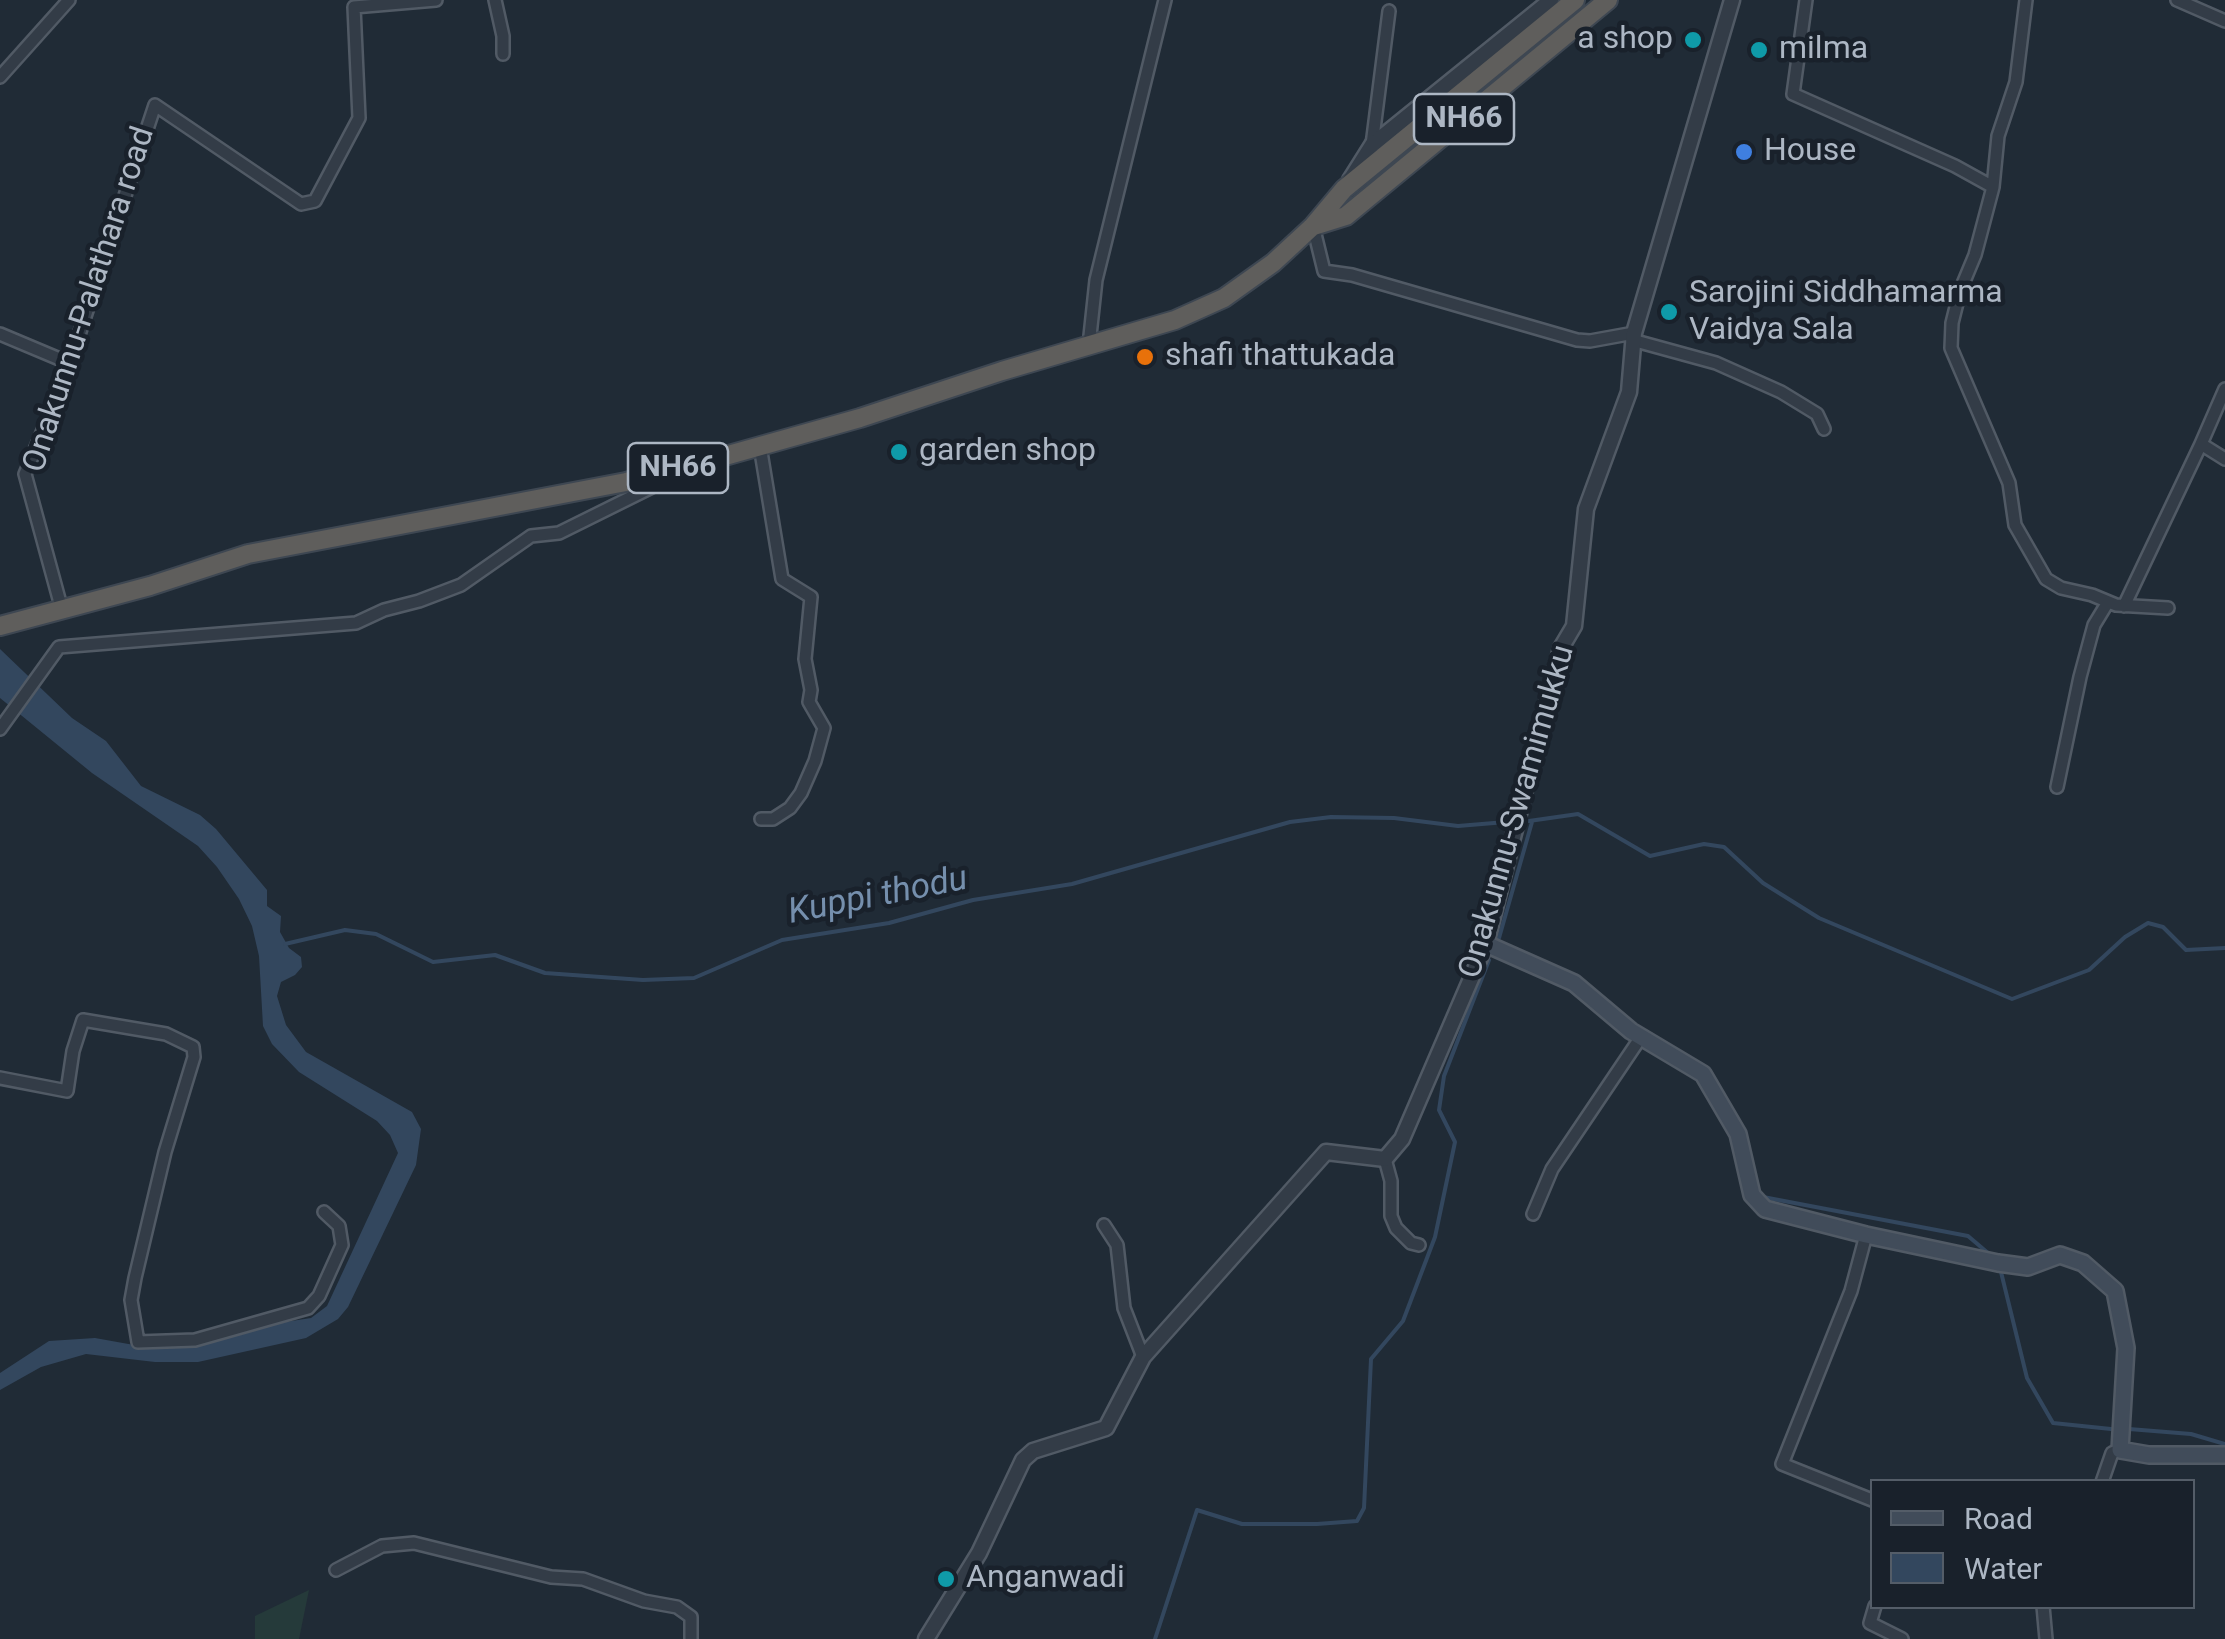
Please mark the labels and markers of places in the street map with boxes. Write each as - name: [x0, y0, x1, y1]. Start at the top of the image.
- place label: a shop: [1577, 21, 1673, 59]
- marker: a shop: [1682, 29, 1704, 51]
- place label: milma: [1779, 31, 1868, 69]
- marker: milma: [1748, 39, 1770, 61]
- place label: House: [1764, 133, 1856, 171]
- marker: House: [1733, 141, 1755, 163]
- place label: Sarojini Siddhamarma Vaidya Sala: [1689, 275, 2003, 350]
- marker: Sarojini Siddhamarma Vaidya Sala: [1658, 301, 1680, 323]
- place label: shafi thattukada: [1165, 338, 1395, 376]
- marker: shafi thattukada: [1134, 346, 1156, 368]
- place label: garden shop: [919, 433, 1096, 471]
- marker: garden shop: [888, 441, 910, 463]
- place label: Anganwadi: [966, 1560, 1125, 1598]
- marker: Anganwadi: [935, 1568, 957, 1590]

